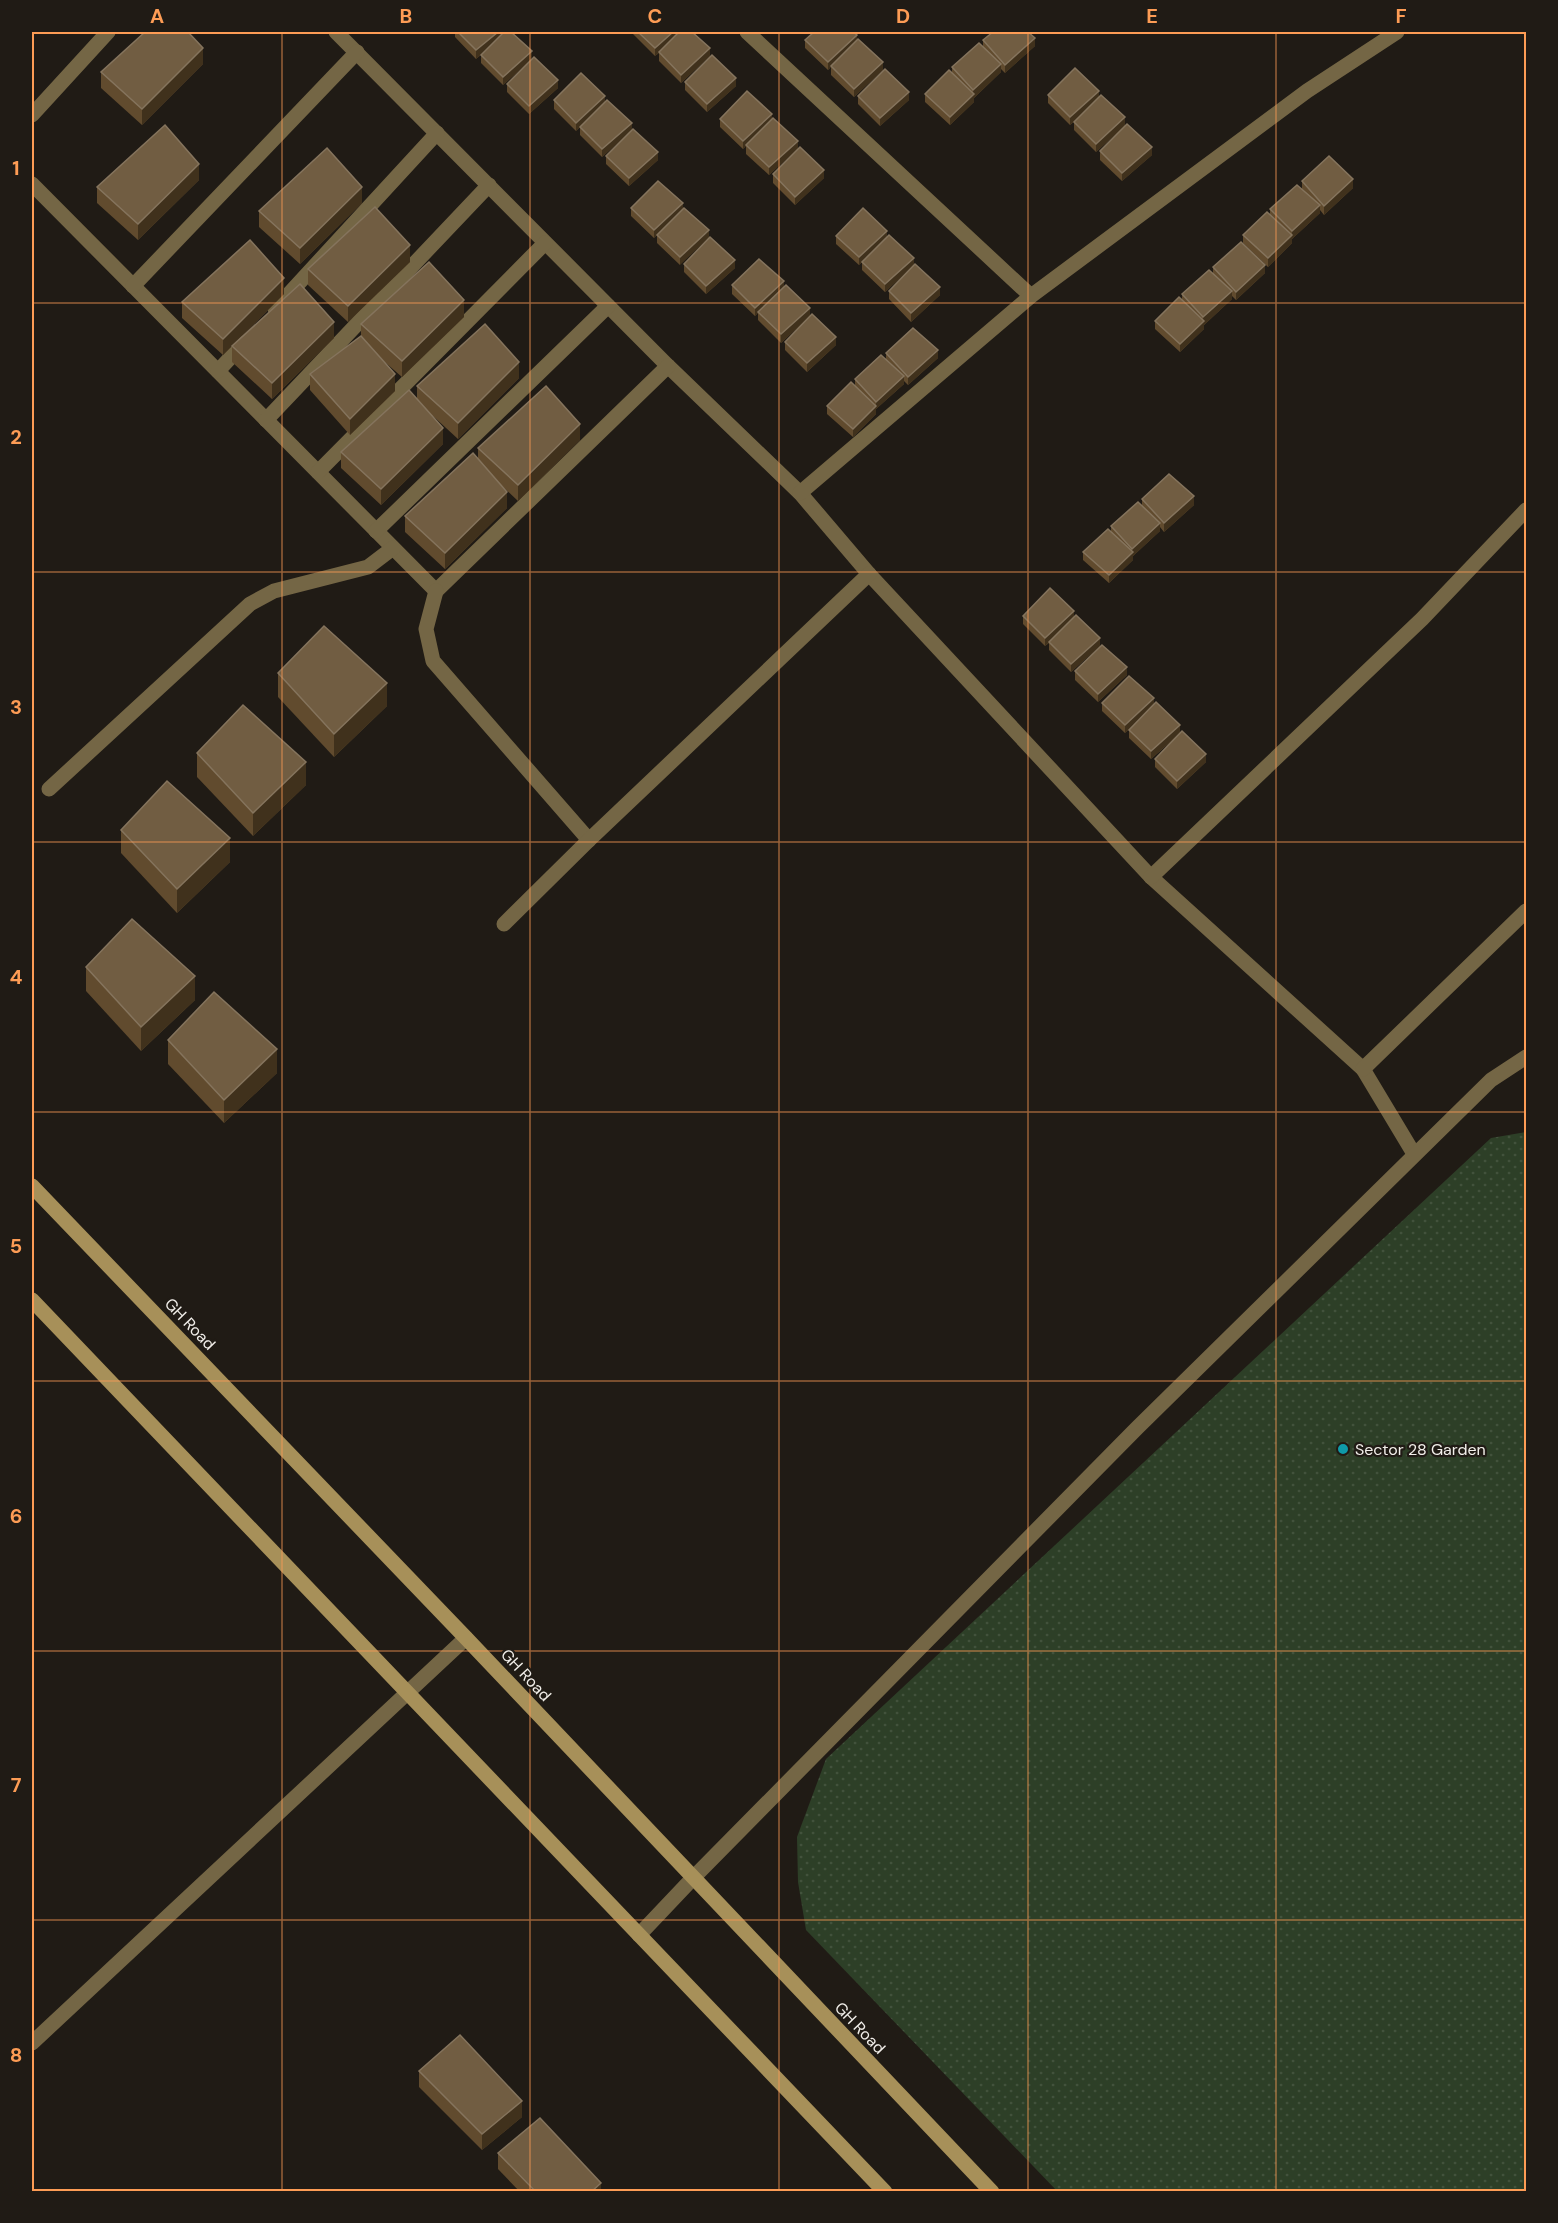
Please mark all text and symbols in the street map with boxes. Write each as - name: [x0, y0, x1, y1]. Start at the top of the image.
- text: A: [150, 3, 164, 29]
- text: B: [400, 3, 412, 29]
- text: C: [648, 3, 662, 29]
- text: D: [896, 3, 910, 29]
- text: E: [1146, 3, 1158, 29]
- text: F: [1395, 3, 1407, 29]
- text: 1: [12, 155, 20, 181]
- text: 2: [10, 424, 22, 450]
- text: 3: [10, 694, 22, 720]
- text: 4: [10, 964, 23, 990]
- text: 5: [10, 1233, 22, 1259]
- street label: GH Road: [160, 1293, 220, 1355]
- place label: Sector 28 Garden: [1355, 1439, 1486, 1460]
- marker: Sector 28 Garden: [1336, 1442, 1350, 1456]
- text: 6: [10, 1503, 22, 1529]
- street label: GH Road: [496, 1644, 556, 1706]
- text: 7: [11, 1772, 22, 1798]
- street label: GH Road: [830, 1997, 890, 2059]
- text: 8: [10, 2042, 22, 2068]

